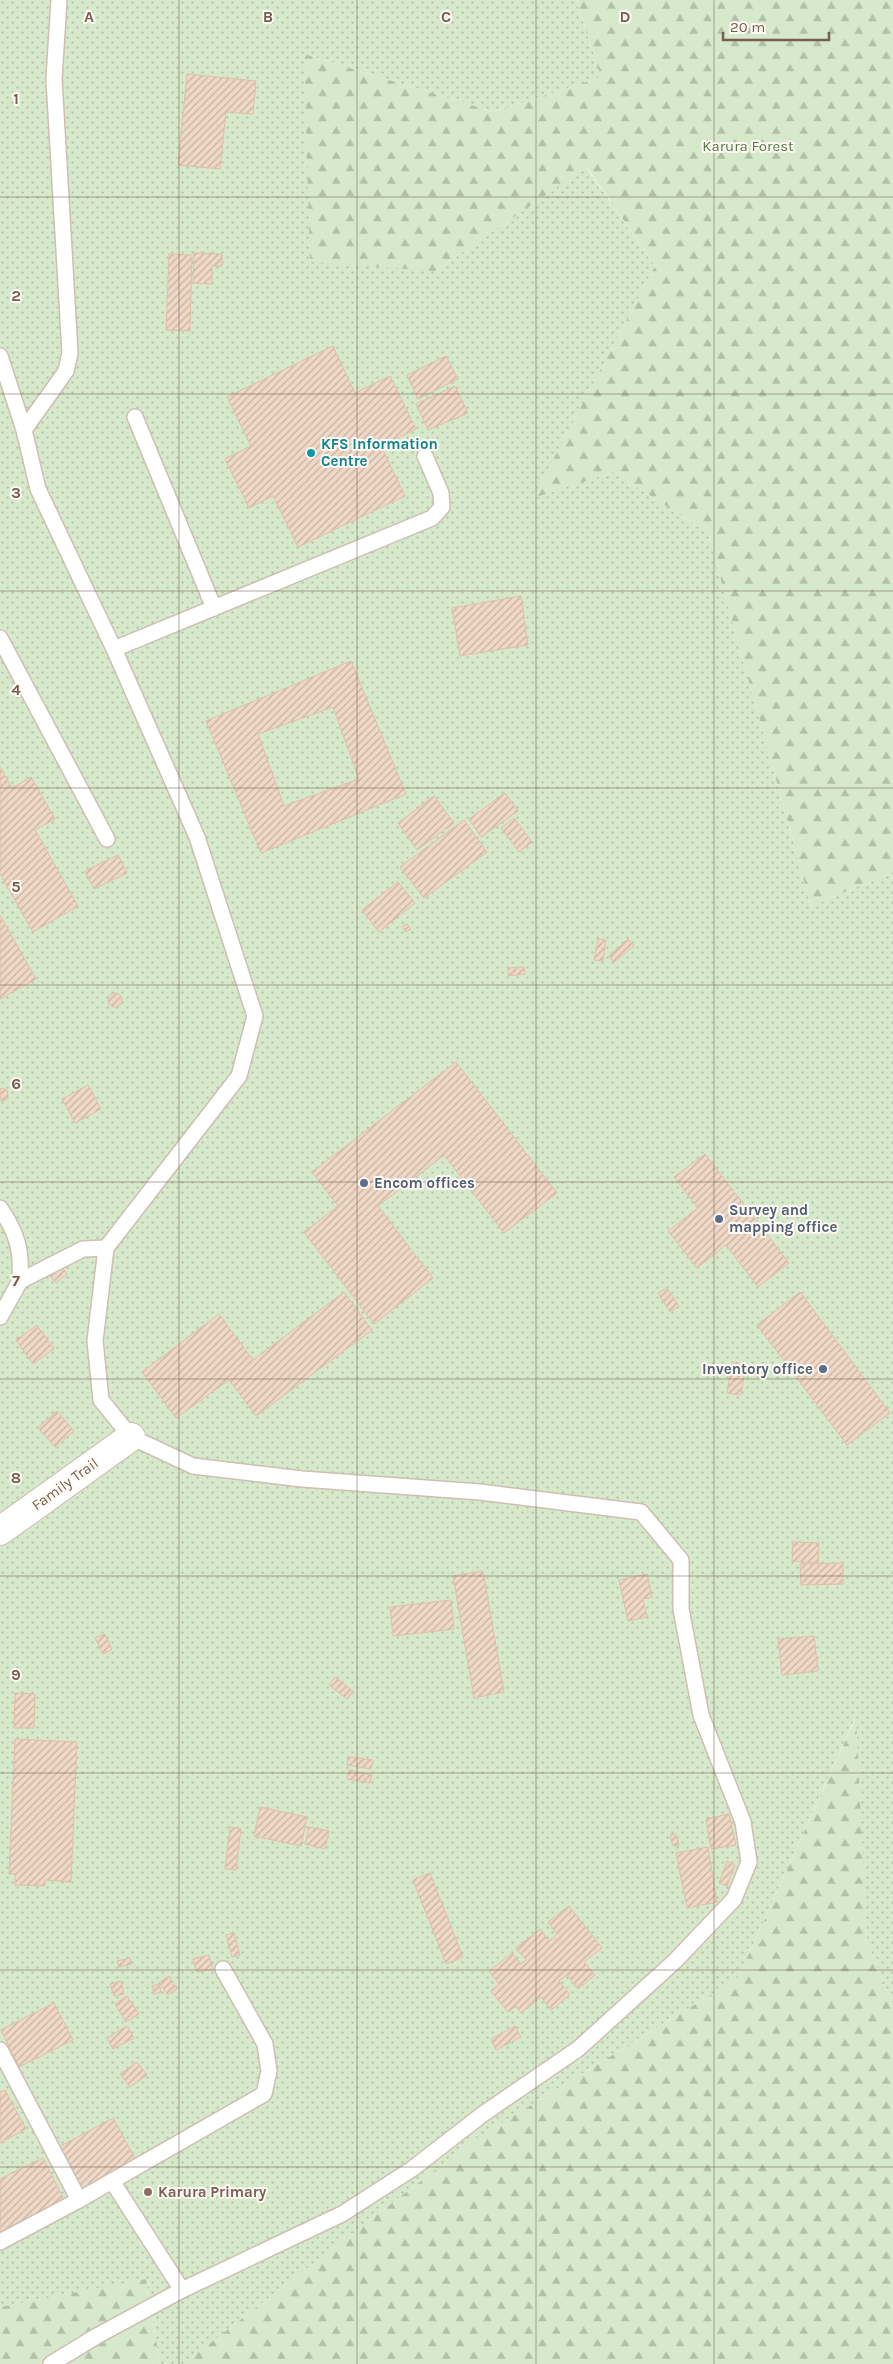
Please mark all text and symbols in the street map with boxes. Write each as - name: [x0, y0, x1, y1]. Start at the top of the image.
- text: A: [84, 7, 94, 26]
- text: B: [263, 7, 273, 26]
- text: C: [441, 7, 451, 26]
- text: D: [620, 7, 631, 26]
- scale bar: [723, 10, 829, 42]
- text: 20 m: [730, 18, 765, 36]
- text: 1: [13, 89, 19, 108]
- park label: Karura Forest: [702, 137, 794, 155]
- text: 2: [11, 286, 21, 305]
- place label: KFS Information Centre: [321, 435, 438, 470]
- marker: KFS Information Centre: [305, 447, 317, 459]
- text: 3: [11, 483, 21, 502]
- text: 4: [11, 680, 21, 699]
- text: 5: [11, 877, 21, 896]
- text: 6: [11, 1074, 21, 1093]
- place label: Encom offices: [374, 1174, 475, 1192]
- marker: Encom offices: [358, 1177, 370, 1189]
- place label: Survey and mapping office: [729, 1201, 837, 1236]
- marker: Survey and mapping office: [713, 1213, 725, 1225]
- text: 7: [12, 1271, 20, 1290]
- place label: Inventory office: [702, 1360, 813, 1378]
- marker: Inventory office: [817, 1363, 829, 1375]
- street label: Family Trail: [28, 1454, 102, 1514]
- text: 8: [11, 1468, 21, 1487]
- text: 9: [11, 1665, 21, 1684]
- place label: Karura Primary: [158, 2183, 267, 2201]
- marker: Karura Primary: [142, 2186, 154, 2198]

